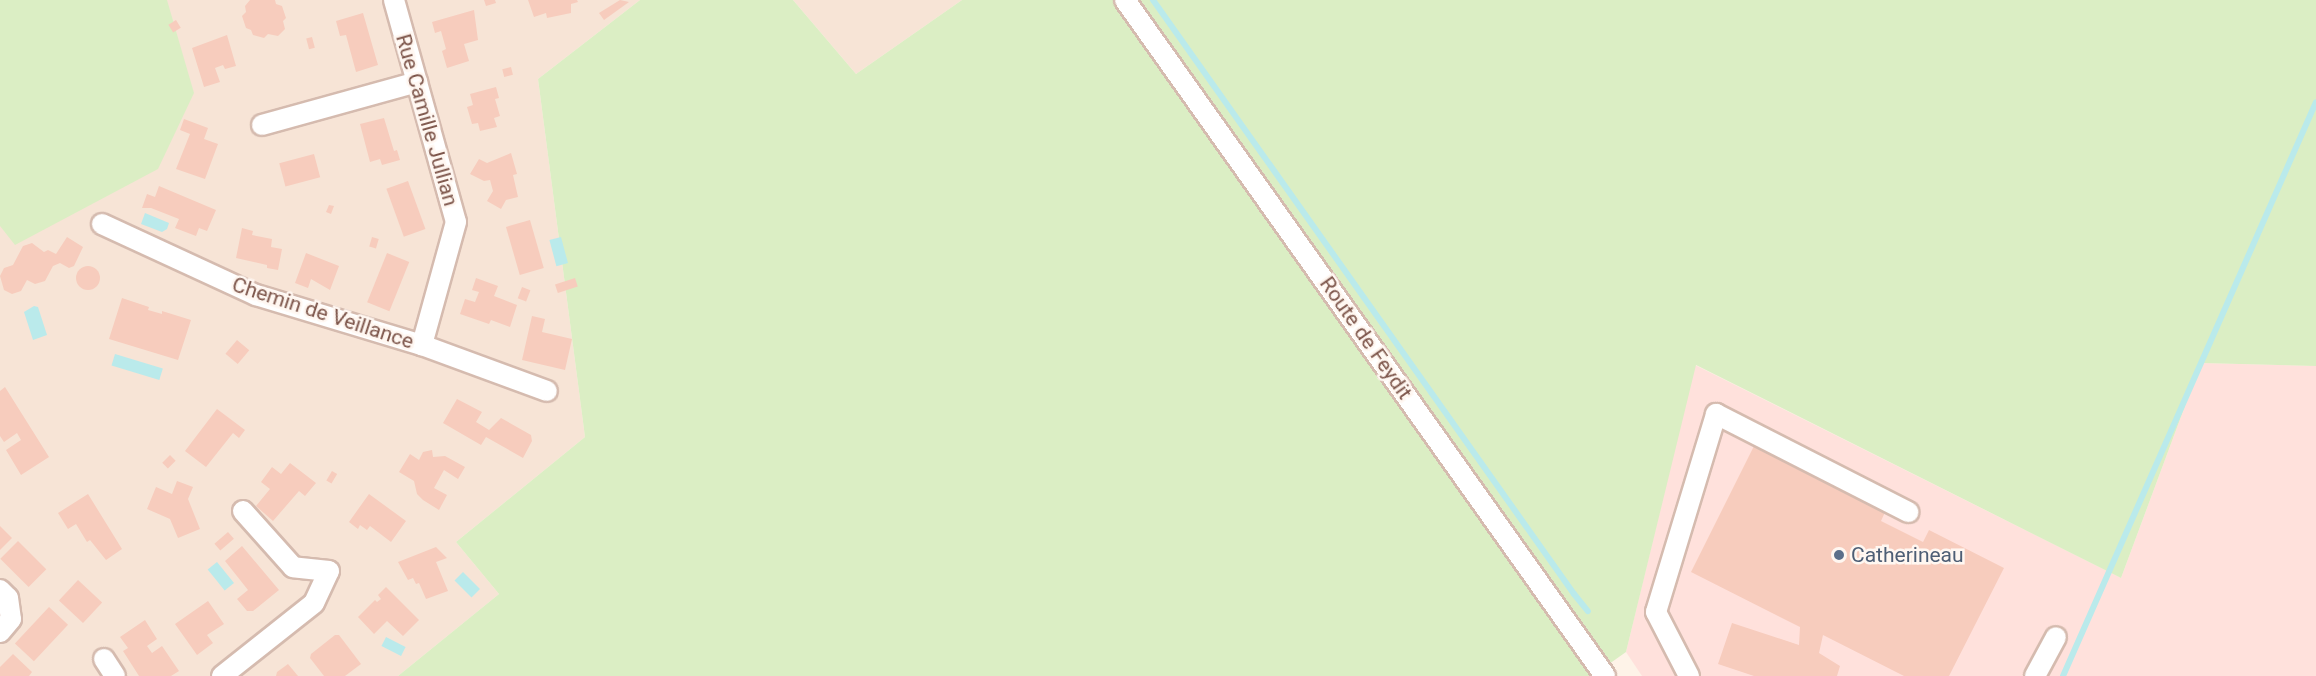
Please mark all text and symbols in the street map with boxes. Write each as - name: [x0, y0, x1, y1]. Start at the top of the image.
- street label: Rue Camille Jullian: [390, 31, 464, 209]
- street label: Chemin de Veillance: [229, 272, 417, 354]
- street label: Route de Feydit: [1314, 272, 1418, 404]
- place label: Catherineau: [1851, 542, 1964, 568]
- marker: Catherineau: [1832, 548, 1846, 562]

